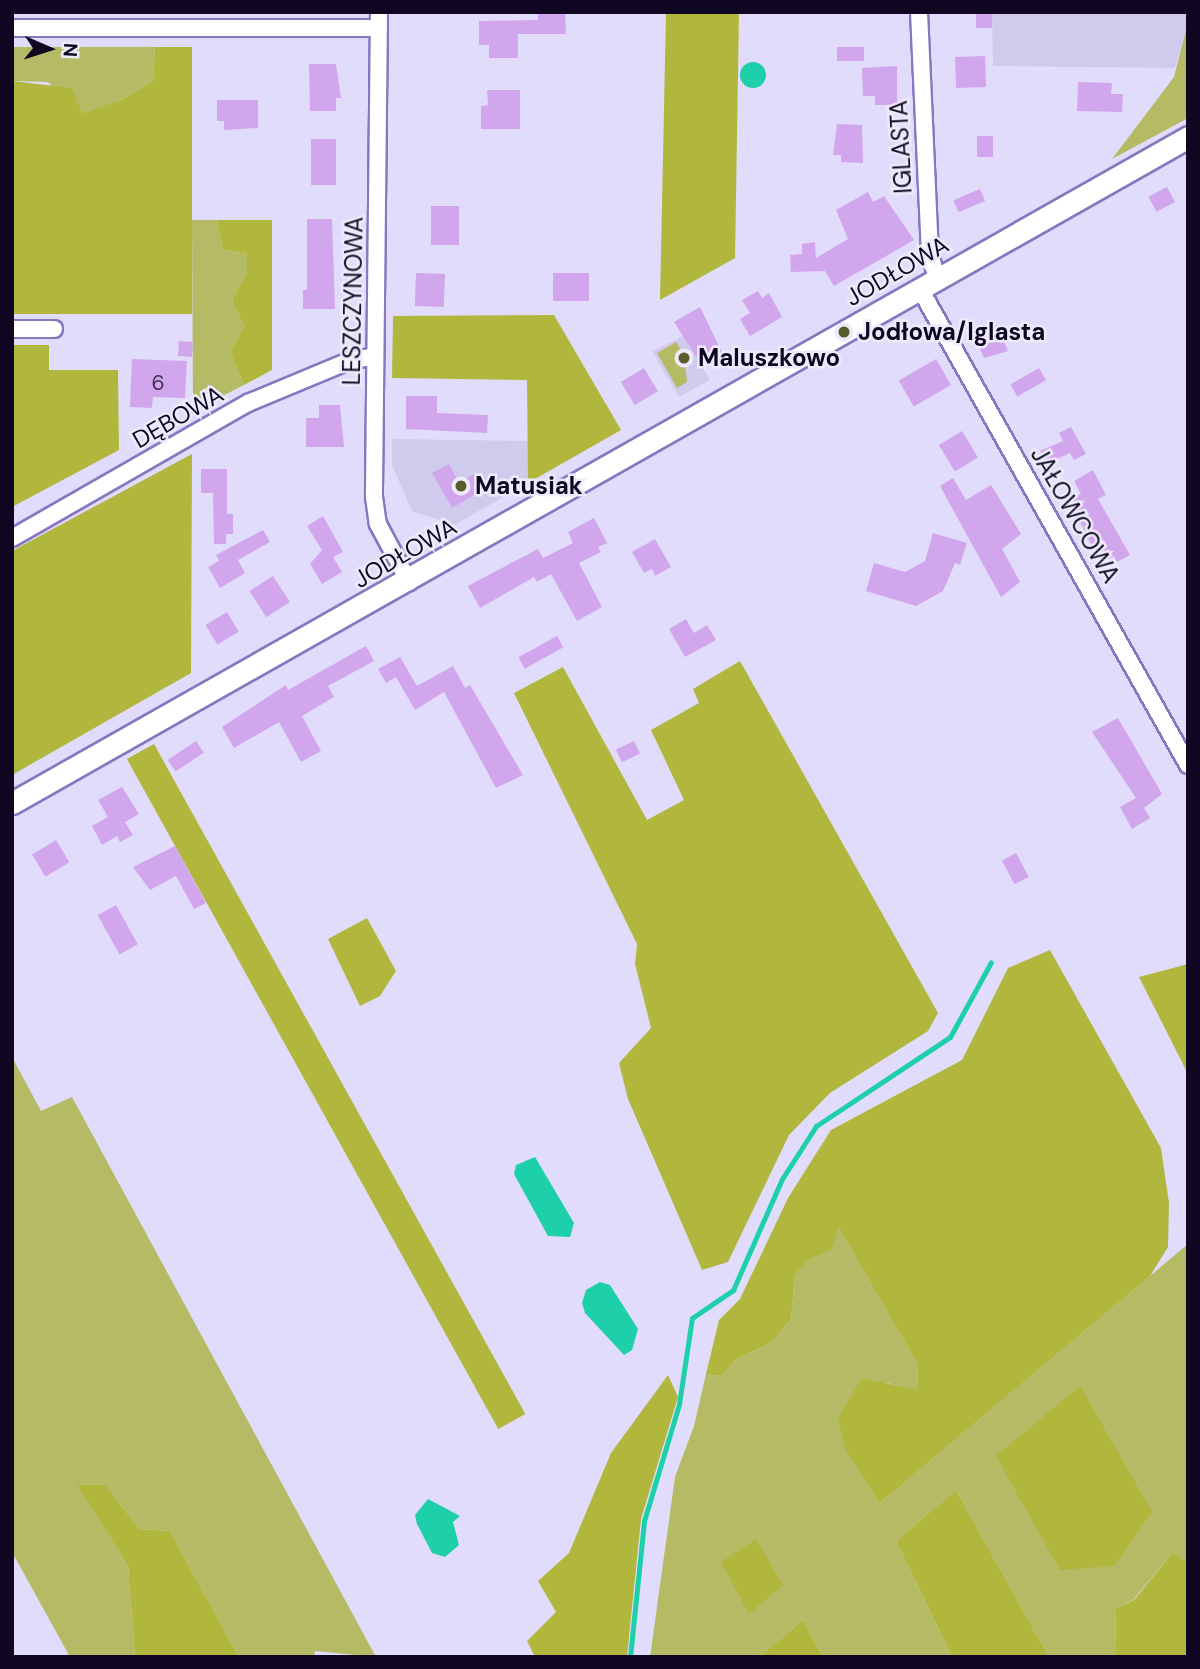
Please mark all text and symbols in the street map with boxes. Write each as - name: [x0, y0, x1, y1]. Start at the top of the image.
- north arrow: [14, 14, 84, 84]
- text: N: [58, 43, 83, 58]
- street label: IGLASTA: [884, 100, 918, 194]
- street label: LESZCZYNOWA: [337, 216, 369, 386]
- street label: JODŁOWA: [840, 230, 954, 312]
- place label: Jodłowa/Iglasta: [858, 318, 1045, 346]
- marker: Jodłowa/Iglasta: [836, 324, 852, 340]
- place label: Maluszkowo: [698, 344, 840, 372]
- marker: Maluszkowo: [676, 350, 692, 366]
- house number: 6: [151, 370, 165, 396]
- street label: DĘBOWA: [127, 380, 229, 454]
- street label: JAŁOWCOWA: [1024, 442, 1126, 588]
- place label: Matusiak: [475, 472, 583, 500]
- marker: Matusiak: [453, 478, 469, 494]
- street label: JODŁOWA: [348, 512, 462, 594]

